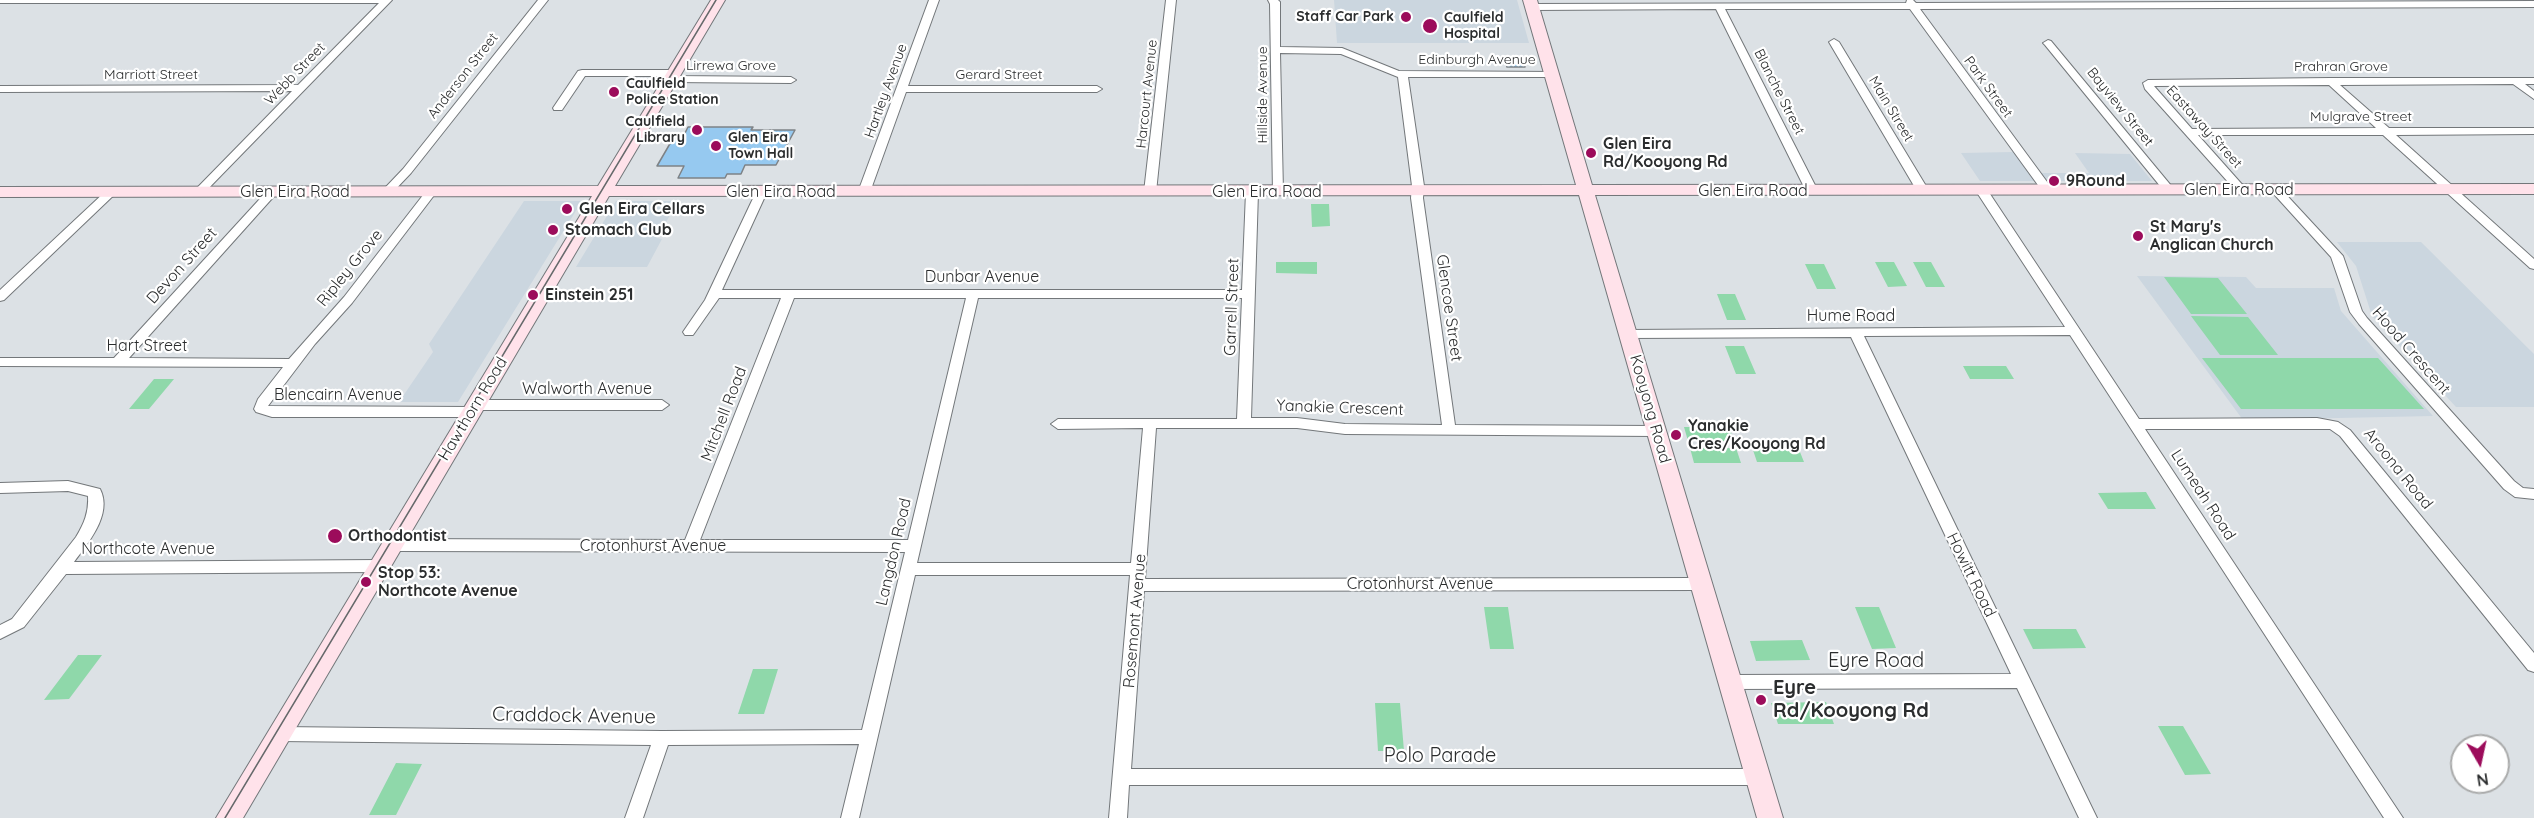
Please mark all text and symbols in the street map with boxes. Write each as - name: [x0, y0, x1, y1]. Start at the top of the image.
- place label: Staff Car Park: [1296, 9, 1394, 25]
- marker: Staff Car Park: [1399, 10, 1413, 24]
- place label: Caulfield Hospital: [1444, 10, 1504, 42]
- marker: Caulfield Hospital: [1421, 17, 1439, 35]
- street label: Anderson Street: [424, 30, 502, 122]
- street label: Webb Street: [261, 39, 329, 109]
- street label: Harcourt Avenue: [1133, 39, 1161, 149]
- street label: Hartley Avenue: [861, 41, 911, 141]
- street label: Hillside Avenue: [1255, 46, 1271, 144]
- street label: Blanche Street: [1750, 46, 1808, 138]
- street label: Edinburgh Avenue: [1418, 52, 1536, 68]
- street label: Park Street: [1960, 53, 2016, 121]
- street label: Lirrewa Grove: [686, 58, 776, 74]
- street label: Prahran Grove: [2294, 59, 2388, 75]
- street label: Bayview Street: [2083, 64, 2157, 150]
- street label: Marriott Street: [104, 67, 198, 83]
- street label: Gerard Street: [956, 67, 1042, 83]
- street label: Main Street: [1865, 73, 1917, 145]
- place label: Caulfield Police Station: [626, 76, 719, 108]
- street label: Eastaway Street: [2163, 82, 2245, 172]
- marker: Caulfield Police Station: [607, 85, 621, 99]
- street label: Mulgrave Street: [2310, 109, 2412, 125]
- place label: Caulfield Library: [625, 114, 685, 146]
- marker: Caulfield Library: [690, 123, 704, 137]
- place label: Glen Eira Town Hall: [728, 130, 793, 162]
- place label: Glen Eira Rd/Kooyong Rd: [1603, 134, 1728, 172]
- marker: Glen Eira Town Hall: [709, 139, 723, 153]
- marker: Glen Eira Rd/Kooyong Rd: [1584, 146, 1598, 160]
- place label: 9Round: [2066, 171, 2125, 191]
- marker: 9Round: [2047, 174, 2061, 188]
- street label: Glen Eira Road: [2184, 180, 2294, 200]
- street label: Glen Eira Road: [1698, 181, 1808, 201]
- street label: Glen Eira Road: [240, 182, 350, 202]
- street label: Glen Eira Road: [726, 182, 836, 202]
- street label: Glen Eira Road: [1212, 182, 1322, 202]
- place label: Glen Eira Cellars: [579, 199, 705, 219]
- marker: Glen Eira Cellars: [560, 202, 574, 216]
- place label: St Mary's Anglican Church: [2150, 217, 2274, 255]
- place label: Stomach Club: [565, 220, 672, 240]
- marker: Stomach Club: [546, 223, 560, 237]
- street label: Devon Street: [143, 224, 221, 308]
- street label: Ripley Grove: [313, 226, 387, 310]
- marker: St Mary's Anglican Church: [2131, 229, 2145, 243]
- street label: Glencoe Street: [1432, 253, 1466, 363]
- street label: Garrell Street: [1221, 258, 1243, 356]
- street label: Dunbar Avenue: [925, 267, 1039, 287]
- place label: Einstein 251: [545, 285, 633, 305]
- marker: Einstein 251: [526, 288, 540, 302]
- street label: Hood Crescent: [2368, 303, 2454, 399]
- street label: Hume Road: [1807, 306, 1895, 326]
- street label: Hart Street: [107, 336, 187, 356]
- street label: Kooyong Road: [1625, 353, 1675, 465]
- street label: Hawthorn Road: [434, 354, 512, 464]
- street label: Mitchell Road: [697, 364, 751, 464]
- street label: Walworth Avenue: [522, 379, 652, 399]
- street label: Blencairn Avenue: [274, 385, 402, 405]
- street label: Yanakie Crescent: [1276, 396, 1404, 420]
- place label: Yanakie Cres/Kooyong Rd: [1688, 416, 1825, 454]
- street label: Aroona Road: [2360, 425, 2436, 513]
- marker: Yanakie Cres/Kooyong Rd: [1669, 428, 1683, 442]
- street label: Lumeah Road: [2167, 446, 2239, 544]
- street label: Langdon Road: [872, 496, 916, 608]
- place label: Orthodontist: [348, 526, 447, 546]
- marker: Orthodontist: [326, 527, 344, 545]
- street label: Howitt Road: [1942, 530, 2000, 620]
- street label: Crotonhurst Avenue: [580, 536, 726, 556]
- street label: Northcote Avenue: [81, 539, 215, 559]
- street label: Rosemont Avenue: [1120, 553, 1150, 689]
- place label: Stop 53: Northcote Avenue: [378, 563, 518, 601]
- street label: Crotonhurst Avenue: [1347, 574, 1493, 594]
- marker: Stop 53: Northcote Avenue: [359, 575, 373, 589]
- street label: Eyre Road: [1828, 649, 1924, 673]
- place label: Eyre Rd/Kooyong Rd: [1773, 676, 1929, 723]
- marker: Eyre Rd/Kooyong Rd: [1754, 693, 1768, 707]
- street label: Craddock Avenue: [492, 703, 656, 729]
- north arrow: [2450, 734, 2510, 794]
- street label: Polo Parade: [1384, 744, 1496, 768]
- text: N: [2475, 769, 2490, 791]

